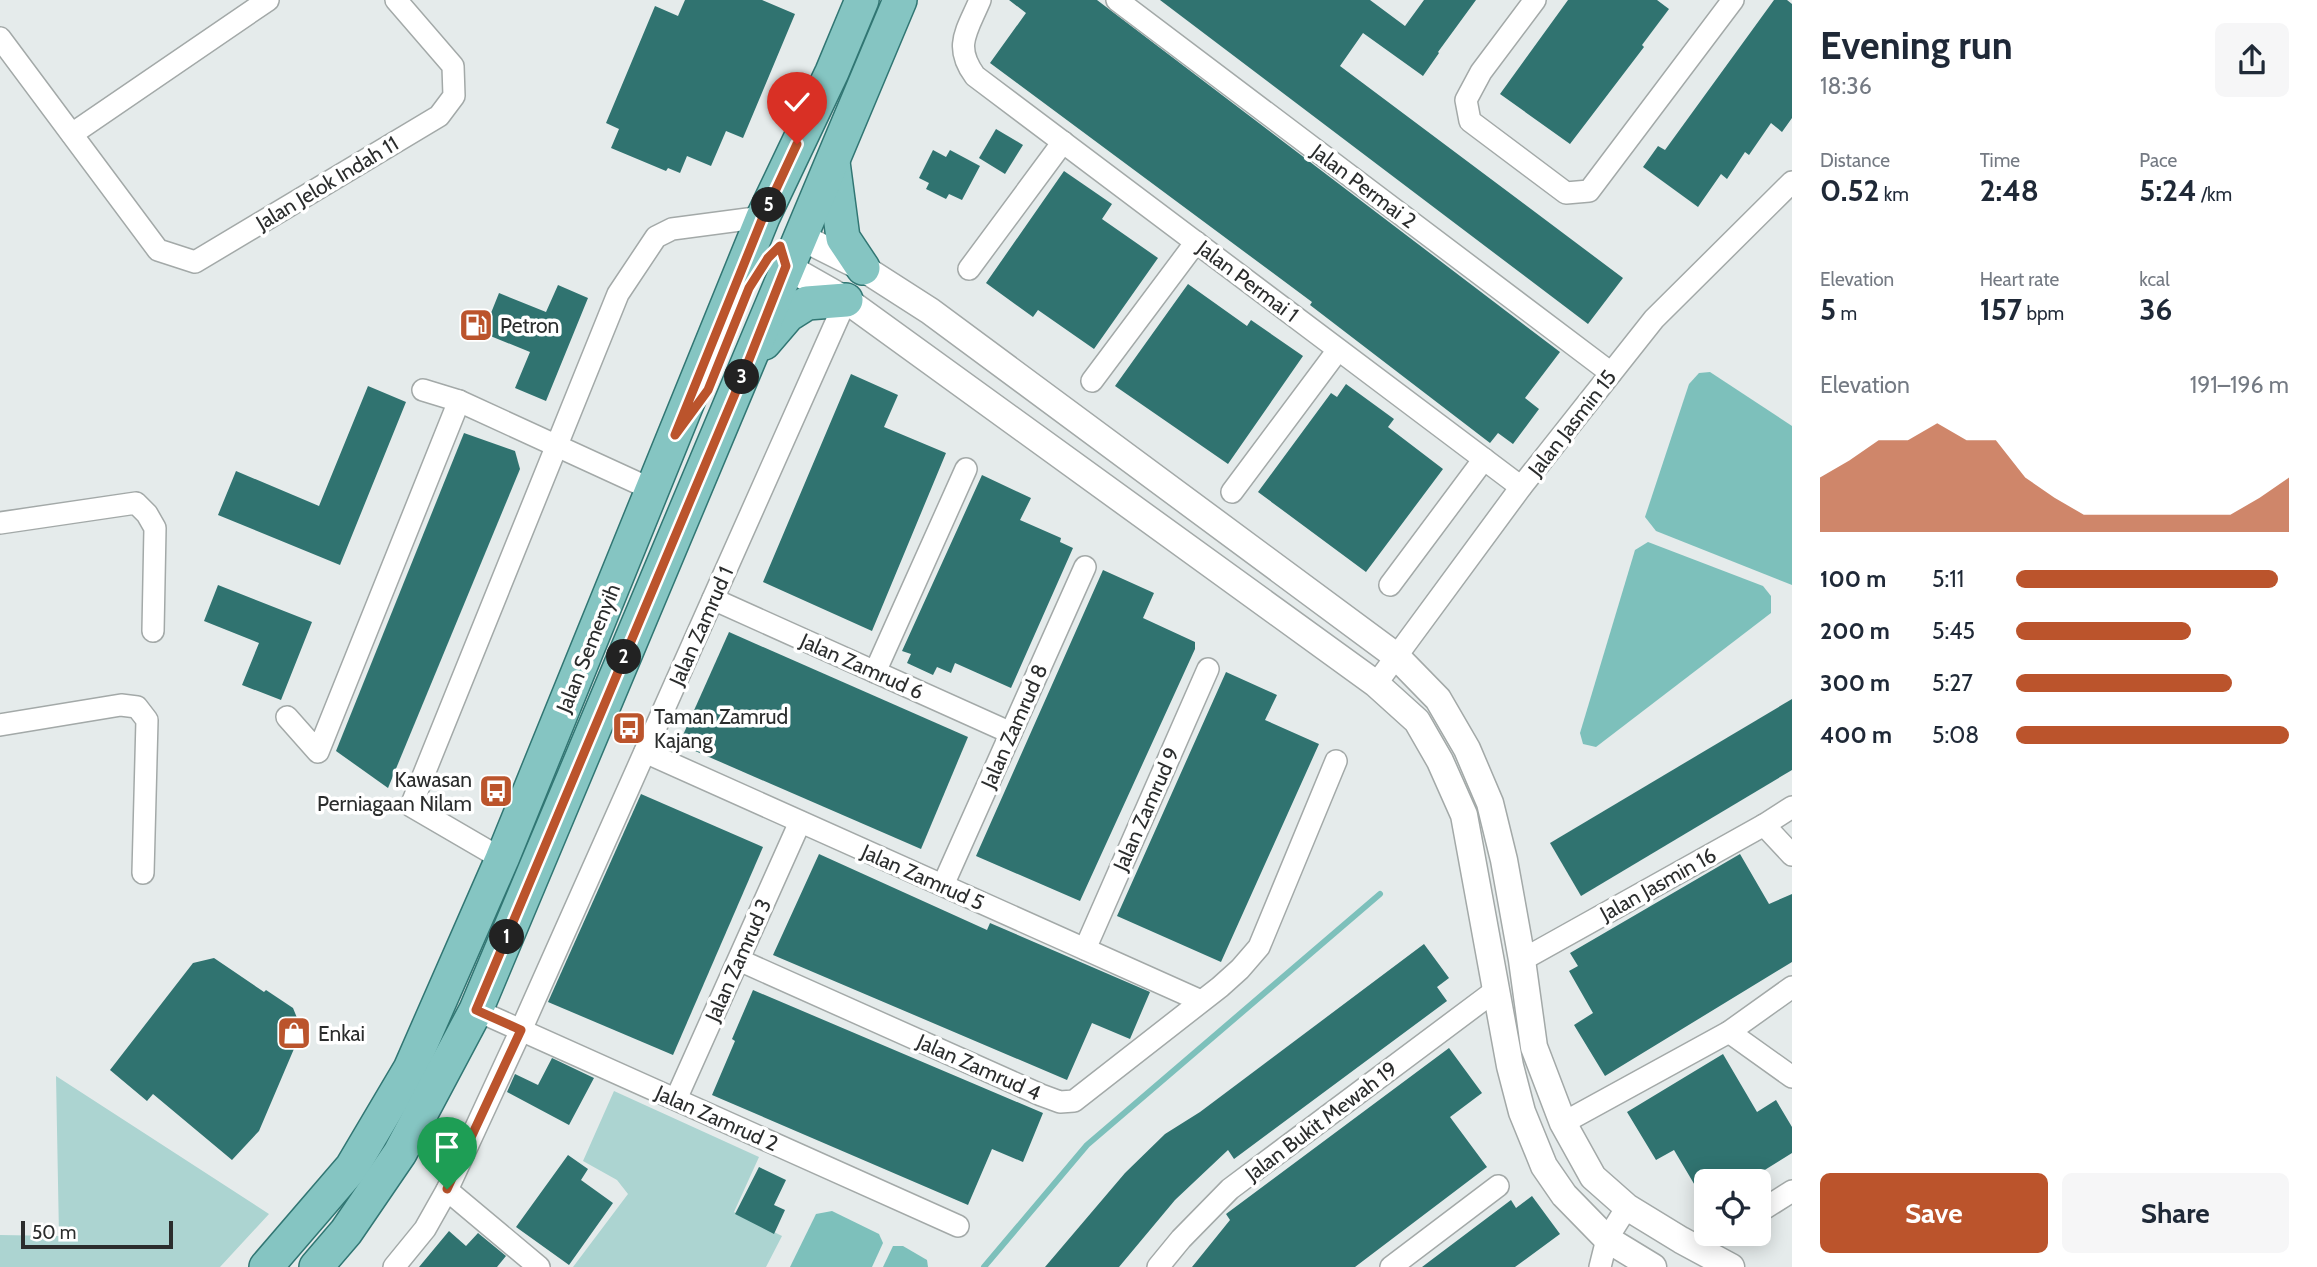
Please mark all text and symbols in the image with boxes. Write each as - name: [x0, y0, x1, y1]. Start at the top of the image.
- text: Evening run: [1820, 22, 2013, 69]
- button: share: [2215, 23, 2289, 97]
- pin: [767, 72, 827, 144]
- text: 18:36: [1820, 72, 1872, 100]
- icon: check: [778, 83, 816, 121]
- street label: Jalan Jelok Indah 11: [250, 131, 403, 236]
- street label: Jalan Permai 2: [1306, 138, 1421, 233]
- text: Distance: [1820, 149, 1890, 172]
- text: Time: [1980, 149, 2020, 172]
- text: Pace: [2139, 149, 2177, 172]
- text: 0.52: [1820, 172, 1880, 209]
- text: 2:48: [1980, 172, 2039, 209]
- text: 5:24: [2139, 172, 2197, 209]
- text: km: [1880, 183, 1909, 206]
- text: /km: [2197, 183, 2232, 206]
- pin: 5: [752, 188, 786, 222]
- text: 5: [763, 193, 774, 216]
- street label: Jalan Permai 1: [1192, 234, 1304, 327]
- text: Elevation: [1820, 268, 1894, 291]
- text: Heart rate: [1980, 268, 2059, 291]
- text: kcal: [2139, 268, 2170, 291]
- text: 5: [1820, 291, 1836, 328]
- text: 157: [1980, 291, 2022, 328]
- text: 36: [2139, 291, 2172, 328]
- text: m: [1836, 302, 1857, 325]
- text: bpm: [2022, 302, 2064, 325]
- fuel station icon: Petron: [457, 306, 495, 344]
- place label: Petron: [500, 313, 559, 338]
- pin: 3: [724, 360, 760, 394]
- text: 3: [736, 365, 747, 388]
- street label: Jalan Jasmin 15: [1522, 365, 1621, 482]
- text: Elevation: [1820, 371, 1910, 399]
- text: 191–196 m: [2190, 371, 2289, 399]
- street label: Jalan Zamrud 1: [663, 563, 738, 690]
- text: 100 m: [1820, 565, 1886, 593]
- text: 5:11: [1932, 565, 1964, 593]
- street label: Jalan Semenyih: [550, 580, 625, 717]
- text: 200 m: [1820, 617, 1890, 645]
- text: 5:45: [1932, 617, 1975, 645]
- street label: Jalan Zamrud 6: [795, 627, 928, 704]
- pin: 2: [606, 640, 642, 674]
- text: 2: [618, 645, 629, 668]
- street label: Jalan Zamrud 8: [975, 660, 1053, 793]
- text: 300 m: [1820, 669, 1890, 697]
- text: 5:27: [1932, 669, 1973, 697]
- place label: Taman Zamrud Kajang: [654, 704, 788, 754]
- bus stop icon: Taman Zamrud Kajang: [610, 709, 648, 747]
- text: 400 m: [1820, 721, 1892, 749]
- text: 5:08: [1932, 721, 1979, 749]
- street label: Jalan Zamrud 9: [1107, 743, 1184, 876]
- place label: Kawasan Perniagaan Nilam: [317, 767, 472, 816]
- bus stop icon: Kawasan Perniagaan Nilam: [477, 772, 515, 810]
- street label: Jalan Zamrud 5: [857, 838, 988, 915]
- street label: Jalan Jasmin 16: [1595, 842, 1720, 927]
- street label: Jalan Zamrud 3: [699, 895, 776, 1026]
- pin: 1: [490, 920, 524, 954]
- text: 1: [503, 925, 510, 948]
- shop icon: Enkai: [275, 1014, 313, 1052]
- place label: Enkai: [318, 1021, 365, 1046]
- street label: Jalan Zamrud 4: [912, 1028, 1045, 1105]
- street label: Jalan Bukit Mewah 19: [1239, 1056, 1402, 1187]
- street label: Jalan Zamrud 2: [651, 1079, 782, 1156]
- pin: [417, 1117, 477, 1189]
- icon: arrive: [428, 1128, 466, 1166]
- map controls: [1694, 1169, 1771, 1246]
- button: locate: [1694, 1169, 1771, 1246]
- button: Save: [1820, 1173, 2048, 1253]
- button: Share: [2062, 1173, 2289, 1253]
- scale bar: [21, 1218, 173, 1250]
- text: 50 m: [32, 1221, 76, 1244]

